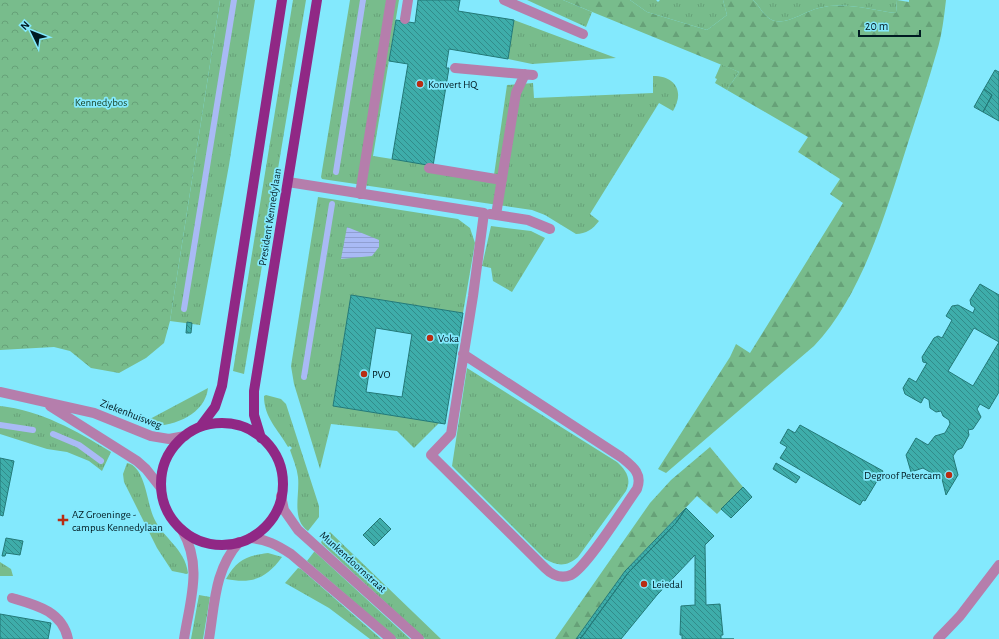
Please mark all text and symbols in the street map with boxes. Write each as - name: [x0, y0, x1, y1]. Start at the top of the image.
- north arrow: [12, 12, 52, 52]
- scale bar: [859, 12, 920, 38]
- text: N: [18, 19, 32, 32]
- text: 20 m: [865, 20, 888, 32]
- marker: Konvert HQ: [415, 79, 425, 89]
- place label: Konvert HQ: [428, 79, 479, 90]
- park label: Kennedybos: [75, 97, 127, 108]
- street label: President Kennedylaan: [257, 167, 283, 267]
- marker: Voka: [425, 333, 435, 343]
- place label: Voka: [438, 333, 459, 344]
- marker: PVO: [359, 369, 369, 379]
- place label: PVO: [372, 369, 391, 380]
- street label: Ziekenhuisweg: [99, 397, 164, 431]
- place label: Degroof Petercam: [864, 470, 941, 481]
- marker: Degroof Petercam: [944, 470, 954, 480]
- place label: AZ Groeninge - campus Kennedylaan: [72, 509, 163, 533]
- marker: AZ Groeninge - campus Kennedylaan: [57, 514, 69, 526]
- street label: Munkendoornstraat: [318, 529, 389, 595]
- marker: Leiedal: [639, 579, 649, 589]
- place label: Leiedal: [652, 579, 683, 590]

